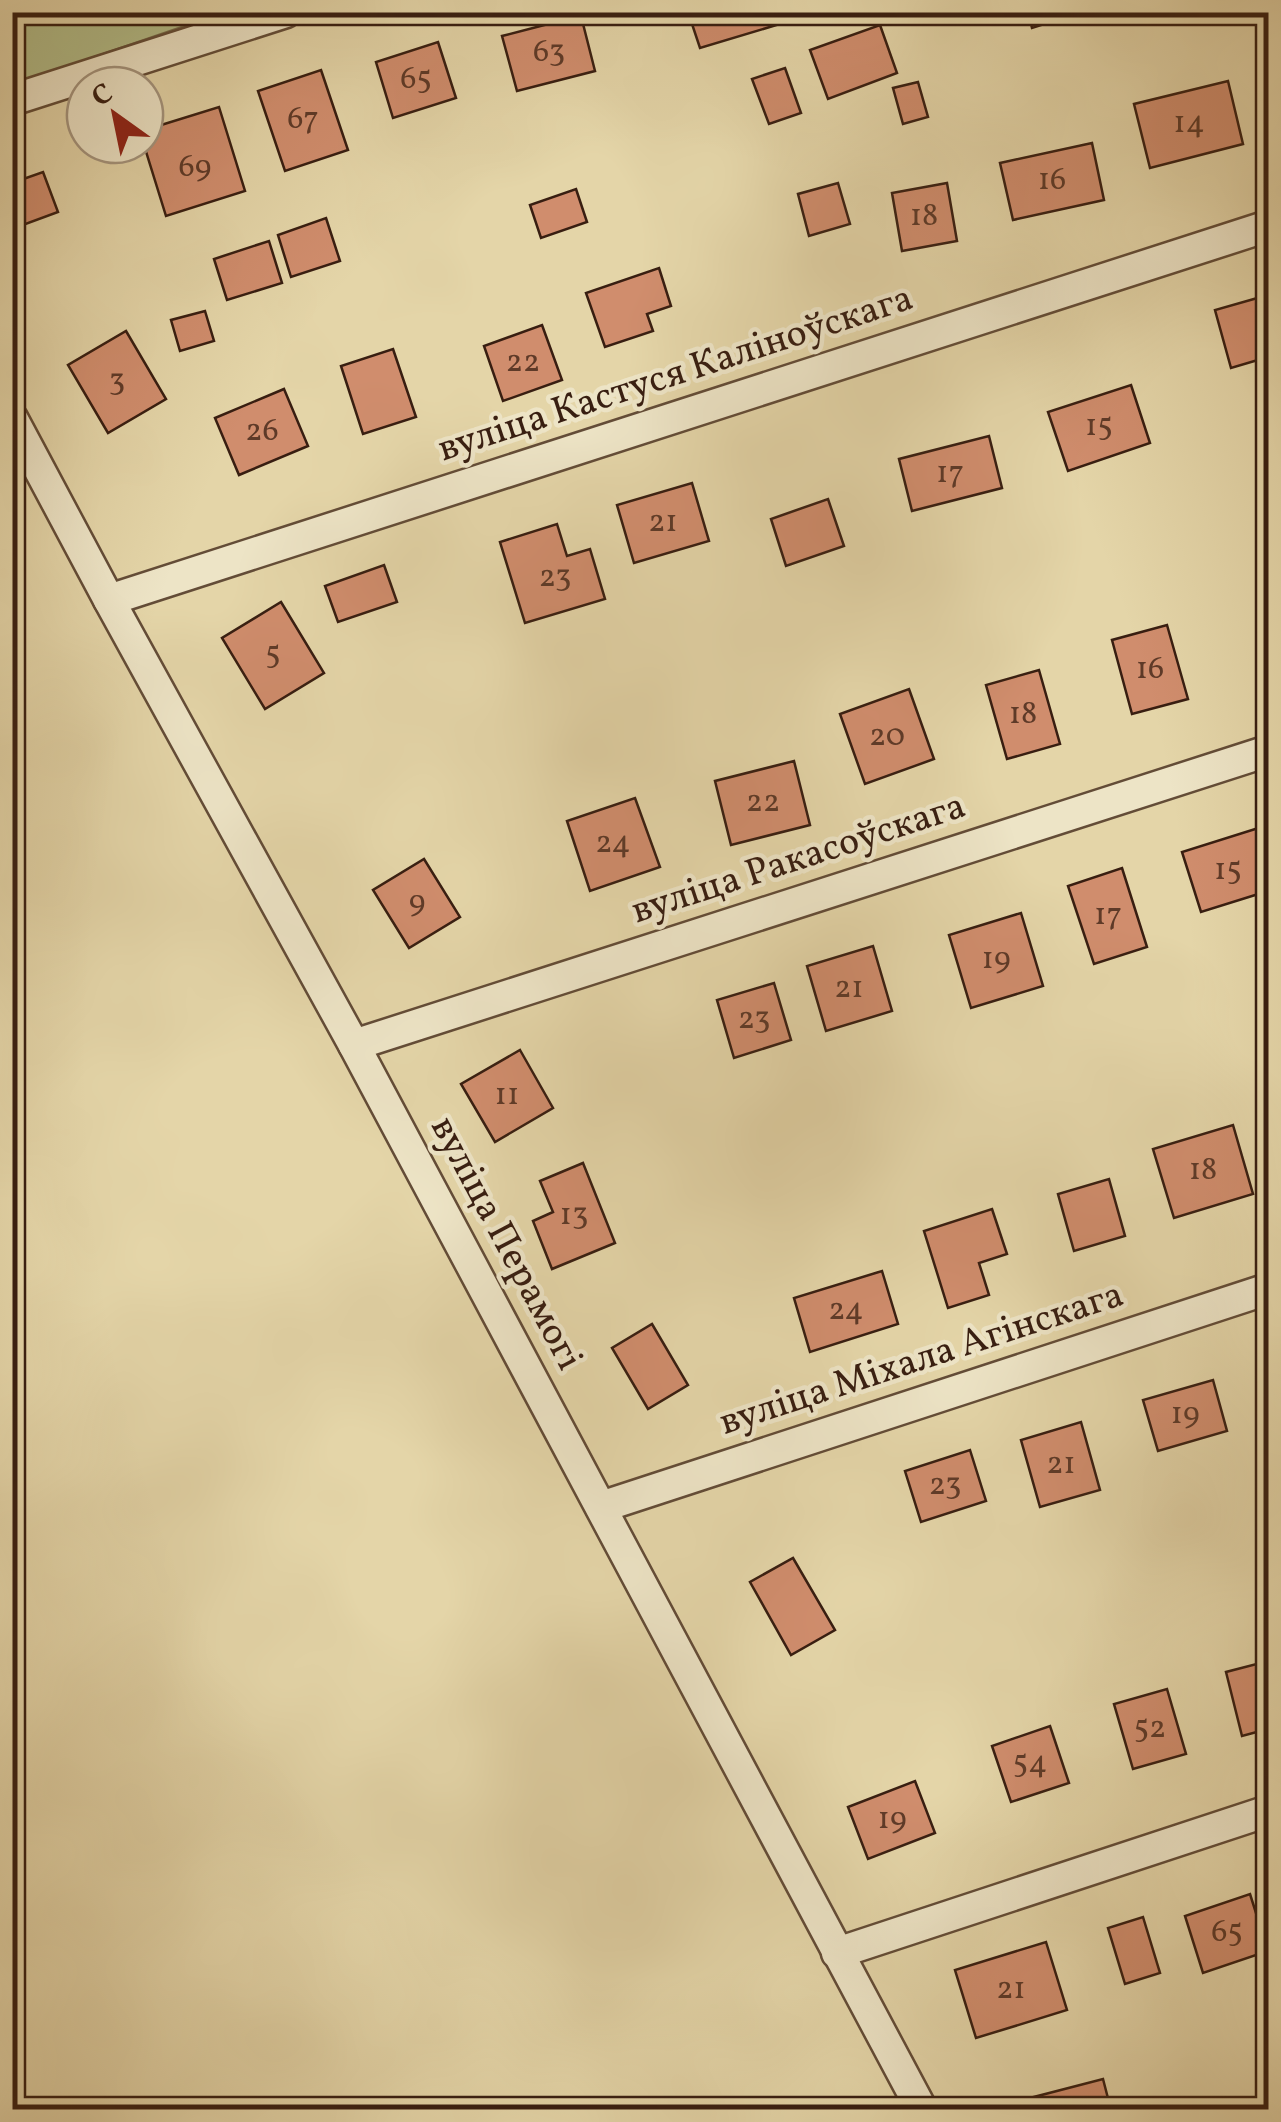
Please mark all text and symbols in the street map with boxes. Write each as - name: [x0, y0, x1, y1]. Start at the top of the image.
- house number: 63: [533, 31, 565, 75]
- house number: 65: [400, 58, 432, 102]
- north arrow: [65, 65, 165, 165]
- text: С: [85, 75, 121, 117]
- house number: 67: [287, 98, 319, 142]
- house number: 14: [1173, 102, 1205, 146]
- house number: 69: [179, 146, 211, 190]
- house number: 16: [1038, 159, 1066, 203]
- house number: 18: [910, 195, 938, 239]
- street label: вуліца Кастуся Каліноўскага: [432, 273, 920, 477]
- house number: 22: [506, 341, 540, 385]
- house number: 3: [109, 360, 125, 404]
- house number: 15: [1085, 405, 1113, 449]
- house number: 26: [245, 410, 279, 454]
- house number: 17: [936, 452, 964, 496]
- house number: 21: [648, 501, 678, 545]
- house number: 23: [539, 556, 571, 600]
- house number: 5: [265, 633, 281, 677]
- house number: 16: [1136, 648, 1164, 692]
- house number: 18: [1009, 693, 1037, 737]
- house number: 20: [869, 715, 905, 759]
- street label: вуліца Ракасоўскага: [625, 781, 973, 939]
- house number: 22: [746, 781, 780, 825]
- house number: 24: [595, 822, 631, 866]
- house number: 15: [1214, 849, 1242, 893]
- house number: 9: [409, 881, 425, 925]
- house number: 17: [1094, 894, 1122, 938]
- house number: 19: [981, 938, 1011, 982]
- house number: 21: [834, 967, 864, 1011]
- house number: 23: [738, 998, 770, 1042]
- house number: 11: [495, 1074, 519, 1118]
- street label: вуліца Перамогі: [416, 1108, 594, 1380]
- house number: 18: [1189, 1149, 1217, 1193]
- house number: 13: [560, 1194, 588, 1238]
- street label: вуліца Міхала Агінскага: [713, 1270, 1131, 1450]
- house number: 24: [828, 1289, 864, 1333]
- house number: 19: [1170, 1393, 1200, 1437]
- house number: 21: [1046, 1443, 1076, 1487]
- house number: 23: [929, 1464, 961, 1508]
- house number: 52: [1134, 1707, 1166, 1751]
- house number: 54: [1013, 1742, 1047, 1786]
- house number: 19: [877, 1798, 907, 1842]
- house number: 65: [1211, 1911, 1243, 1955]
- house number: 21: [996, 1968, 1026, 2012]

